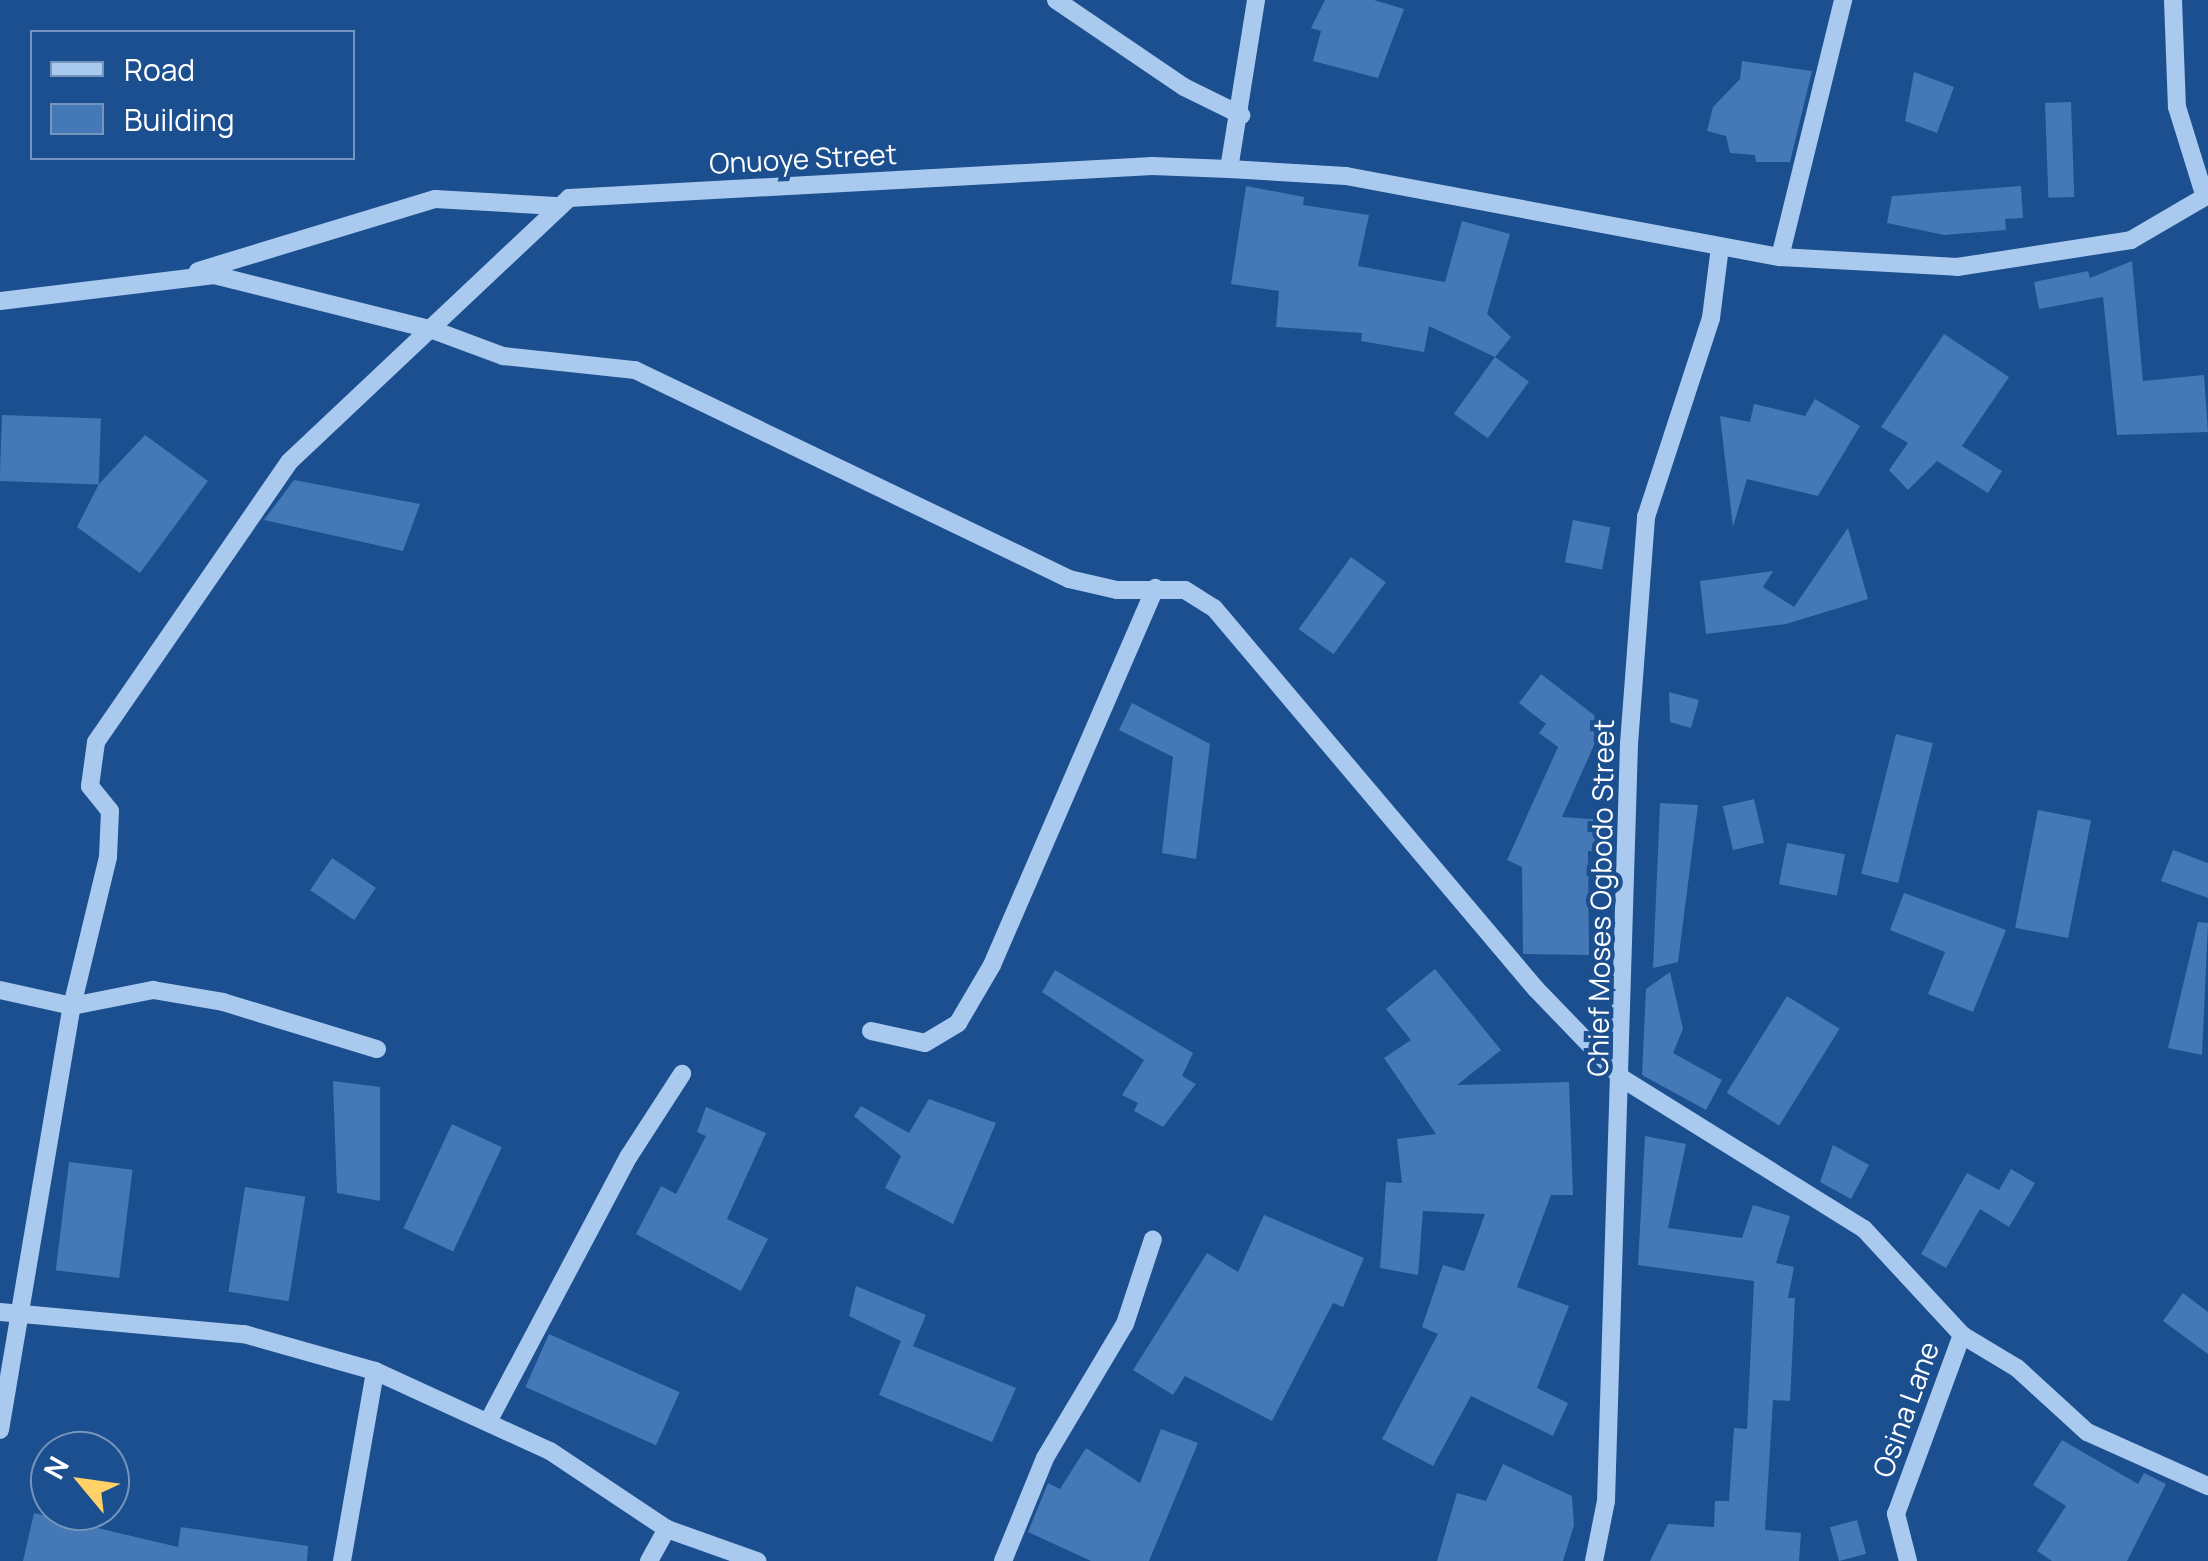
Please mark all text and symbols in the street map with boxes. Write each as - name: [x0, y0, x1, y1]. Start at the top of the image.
- legend: [30, 30, 355, 160]
- text: Road: [124, 49, 195, 90]
- text: Building: [124, 99, 235, 140]
- street label: Onuoye Street: [708, 136, 898, 180]
- street label: Chief Moses Ogbodo Street: [1580, 719, 1620, 1077]
- street label: Osina Lane: [1865, 1337, 1945, 1481]
- north arrow: [30, 1431, 130, 1531]
- text: N: [34, 1449, 77, 1485]

